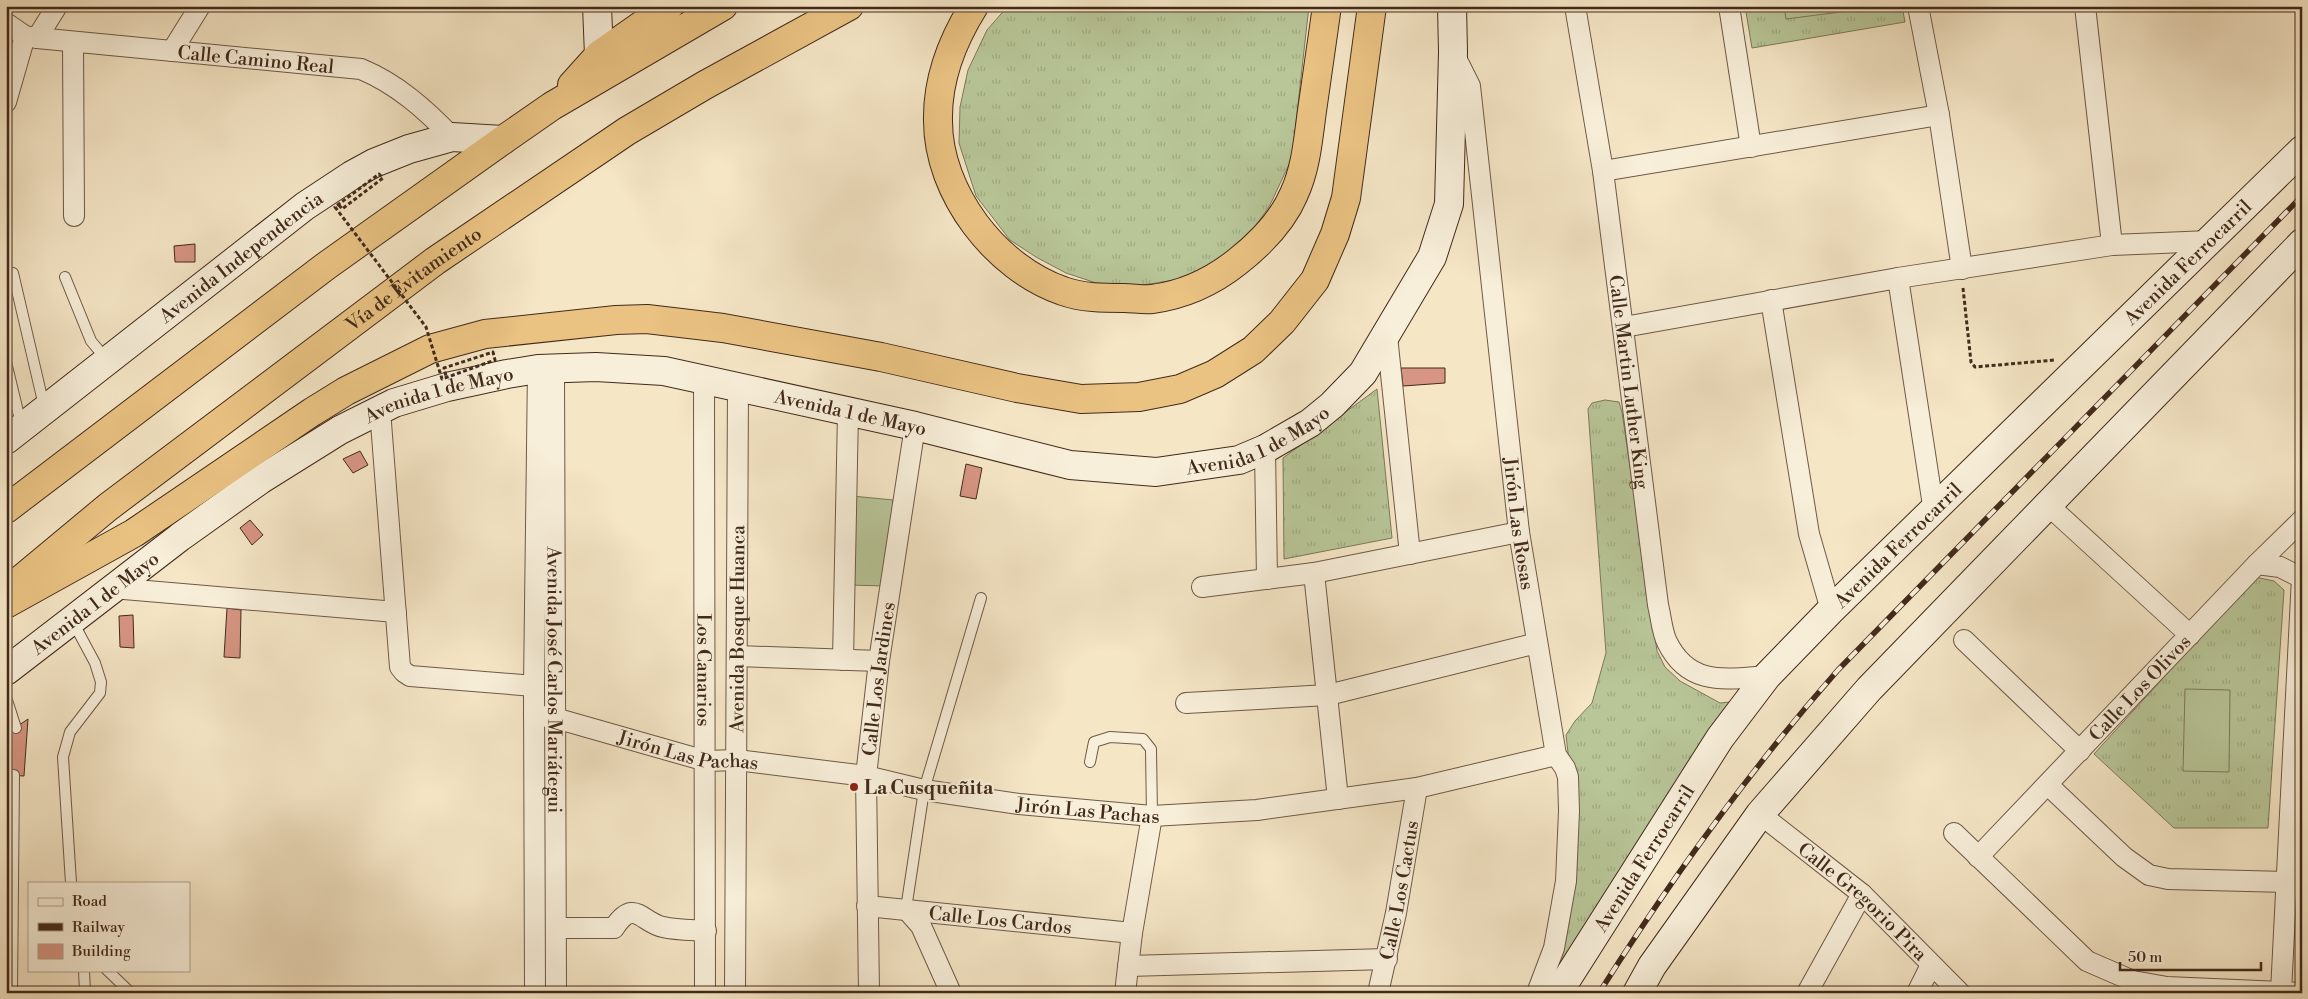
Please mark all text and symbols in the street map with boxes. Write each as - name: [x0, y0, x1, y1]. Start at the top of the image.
- street label: Calle Camino Real: [176, 41, 335, 79]
- street label: Avenida Independencia: [154, 186, 328, 329]
- street label: Avenida Ferrocarril: [2118, 195, 2257, 331]
- street label: Vía de Evitamiento: [341, 222, 487, 338]
- street label: Calle Martin Luther King: [1603, 274, 1654, 491]
- street label: Avenida 1 de Mayo: [359, 362, 515, 429]
- street label: Avenida 1 de Mayo: [771, 384, 929, 441]
- street label: Avenida 1 de Mayo: [1184, 401, 1335, 481]
- street label: Jirón Las Rosas: [1498, 455, 1539, 592]
- street label: Avenida Ferrocarril: [1829, 478, 1968, 614]
- street label: Avenida Bosque Huanca: [725, 525, 750, 734]
- street label: Avenida José Carlos Mariátegui: [542, 546, 566, 813]
- street label: Avenida 1 de Mayo: [26, 547, 164, 661]
- street label: Calle Los Jardines: [857, 600, 901, 757]
- street label: Los Canarios: [691, 613, 716, 727]
- street label: Calle Los Olivos: [2084, 630, 2196, 746]
- street label: Jirón Las Pachas: [614, 725, 760, 776]
- place label: La Cusqueñita: [864, 776, 994, 800]
- street label: Avenida Ferrocarril: [1589, 780, 1700, 937]
- marker: La Cusqueñita: [848, 781, 860, 793]
- street label: Jirón Las Pachas: [1014, 793, 1160, 829]
- street label: Calle Los Cactus: [1375, 819, 1424, 962]
- street label: Calle Gregorio Pira: [1793, 837, 1932, 966]
- legend: [28, 882, 190, 972]
- text: Road: [72, 892, 107, 911]
- street label: Calle Los Cardos: [928, 901, 1073, 940]
- text: Railway: [72, 918, 126, 937]
- scale bar: [2120, 939, 2262, 971]
- text: Building: [71, 942, 131, 961]
- text: 50 m: [2128, 948, 2162, 967]

